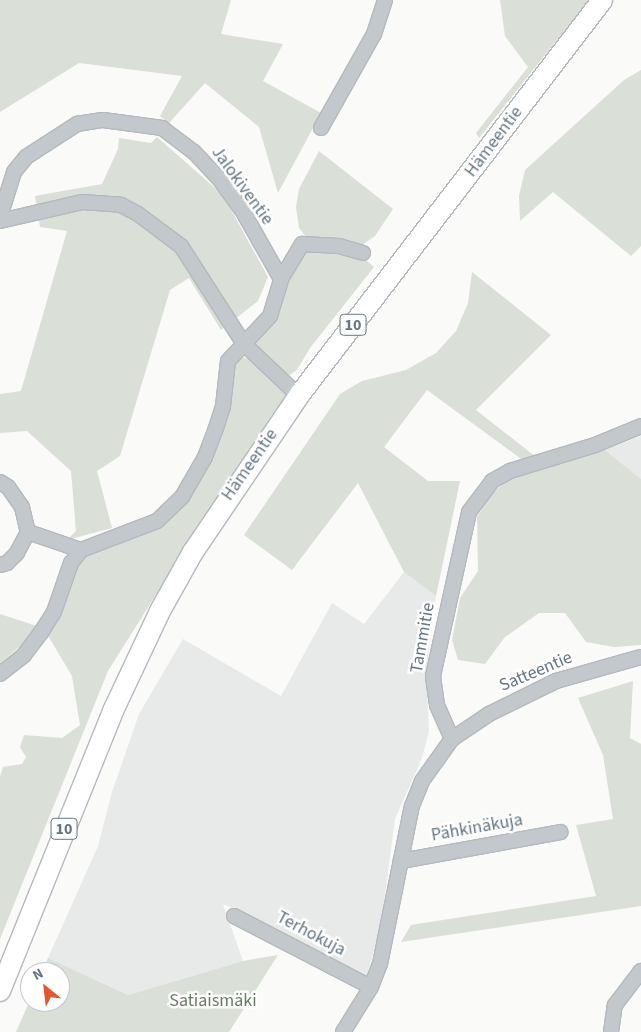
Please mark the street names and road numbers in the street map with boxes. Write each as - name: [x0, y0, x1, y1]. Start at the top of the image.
- street label: Hämeentie: [460, 102, 528, 182]
- street label: Jalokiventie: [206, 142, 278, 230]
- road number: 10: [339, 312, 367, 338]
- street label: Hämeentie: [217, 425, 283, 505]
- street label: Tammitie: [406, 601, 440, 675]
- street label: Satteentie: [496, 647, 576, 697]
- street label: Pähkinäkuja: [430, 809, 524, 847]
- road number: 10: [50, 816, 78, 842]
- street label: Terhokuja: [273, 907, 349, 961]

